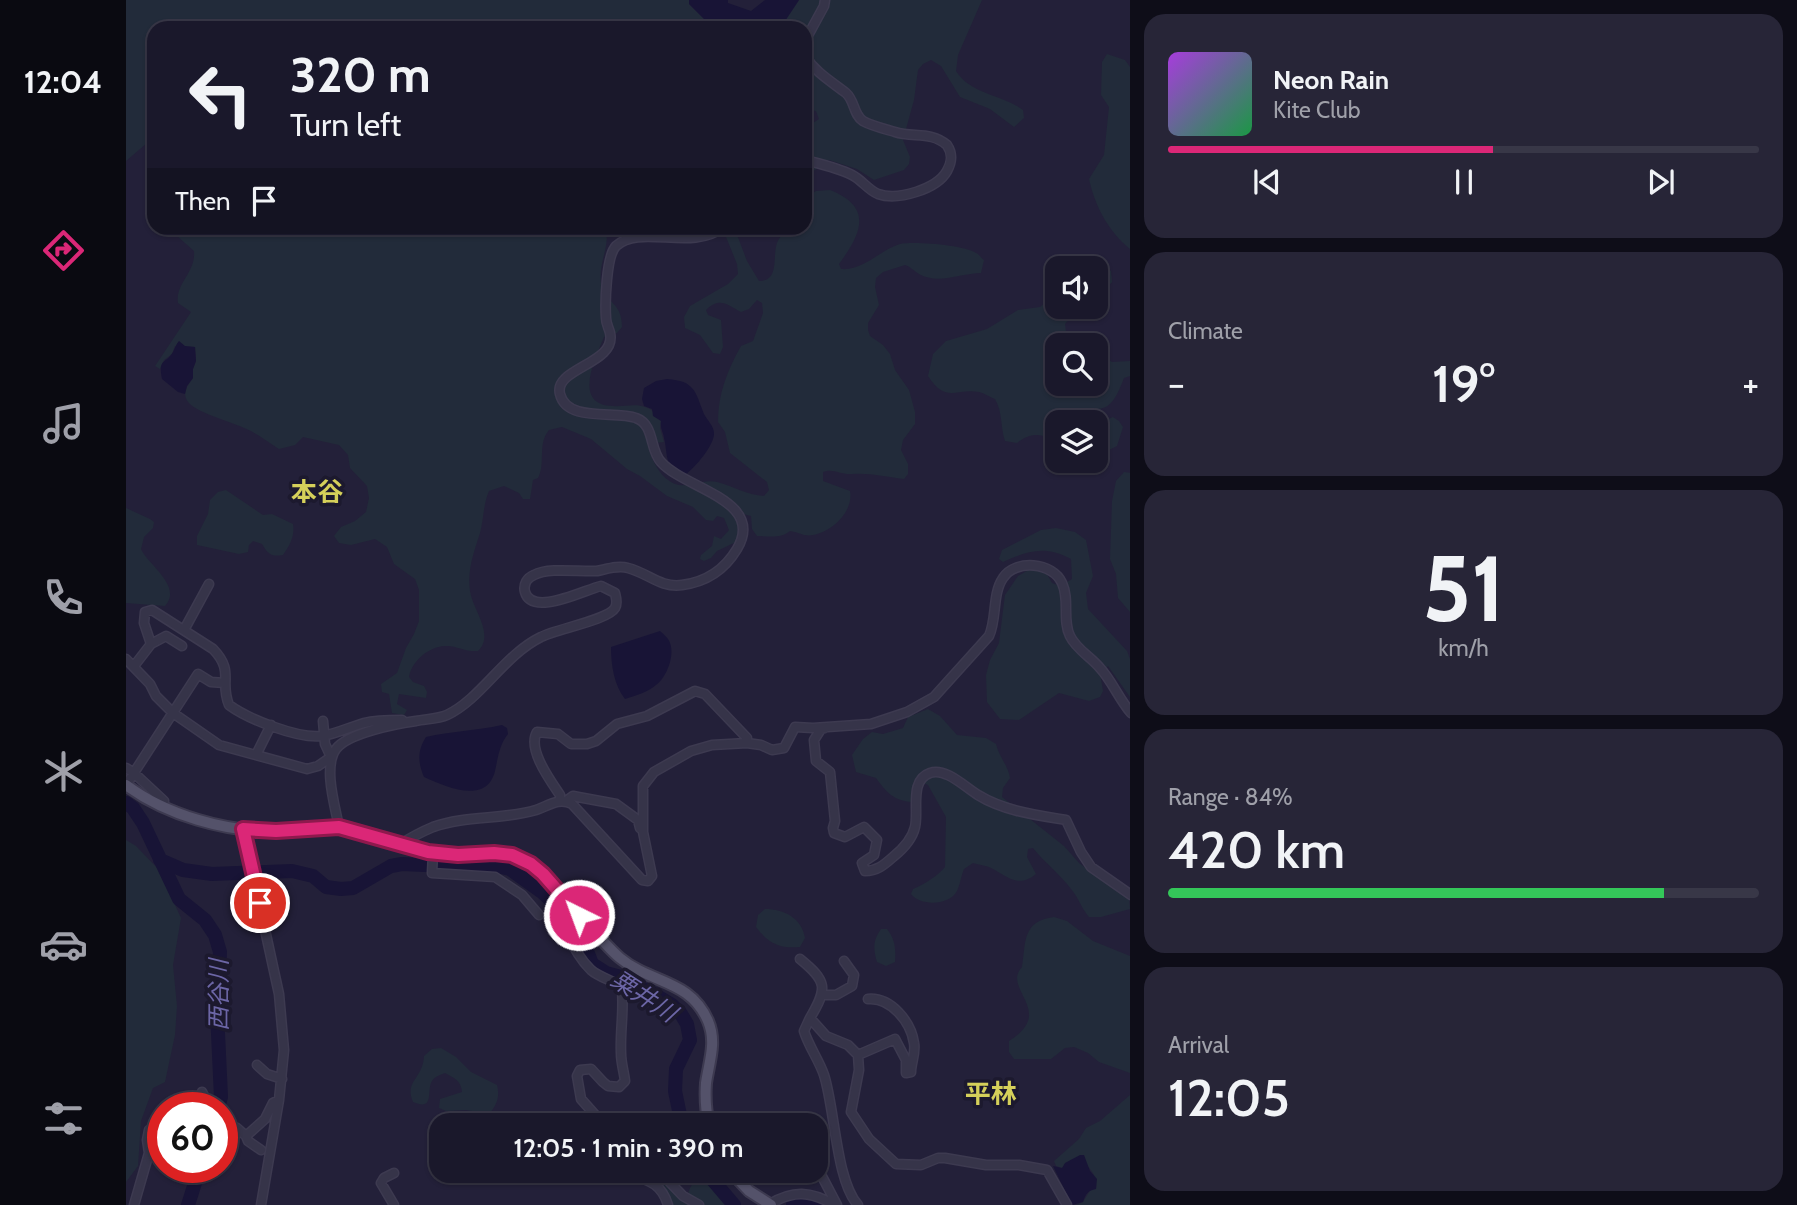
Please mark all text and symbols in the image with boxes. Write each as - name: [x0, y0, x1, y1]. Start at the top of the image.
- text: 320 m: [290, 45, 431, 104]
- icon: left: [175, 49, 266, 140]
- text: 12:04: [24, 62, 102, 101]
- text: Neon Rain: [1273, 64, 1389, 96]
- text: Kite Club: [1273, 96, 1360, 124]
- text: Turn left: [290, 105, 401, 144]
- icon: previous: [1248, 163, 1286, 201]
- icon: pause: [1445, 163, 1483, 201]
- icon: next: [1642, 163, 1680, 201]
- icon: arrive: [245, 182, 283, 220]
- text: Then: [175, 185, 231, 217]
- icon: directions: [39, 226, 88, 275]
- map controls: [1045, 256, 1108, 473]
- button: sound: [1045, 256, 1108, 319]
- text: Climate: [1168, 317, 1243, 345]
- button: search: [1045, 333, 1108, 396]
- text: 19°: [1432, 352, 1495, 415]
- text: −: [1168, 360, 1185, 407]
- text: +: [1742, 360, 1759, 407]
- icon: music: [39, 399, 88, 448]
- button: layers: [1045, 410, 1108, 473]
- district label: 本谷: [291, 476, 343, 508]
- text: 51: [1422, 533, 1505, 644]
- icon: phone: [39, 573, 88, 622]
- text: km/h: [1438, 634, 1489, 662]
- icon: climate: [39, 747, 88, 796]
- text: Range · 84%: [1168, 783, 1293, 811]
- text: 420 km: [1168, 818, 1345, 881]
- pin: [230, 873, 290, 933]
- position arrow: [542, 878, 616, 952]
- icon: arrive: [241, 884, 279, 922]
- icon: car: [39, 920, 88, 969]
- water label: 西谷川: [204, 956, 233, 1031]
- water label: 粟井川: [606, 964, 685, 1029]
- text: Arrival: [1168, 1031, 1229, 1059]
- text: 12:05: [1168, 1066, 1290, 1129]
- district label: 平林: [965, 1078, 1017, 1110]
- speed limit sign: 60: [147, 1092, 238, 1183]
- icon: filters: [39, 1094, 88, 1143]
- text: 12:05 · 1 min · 390 m: [514, 1132, 743, 1164]

